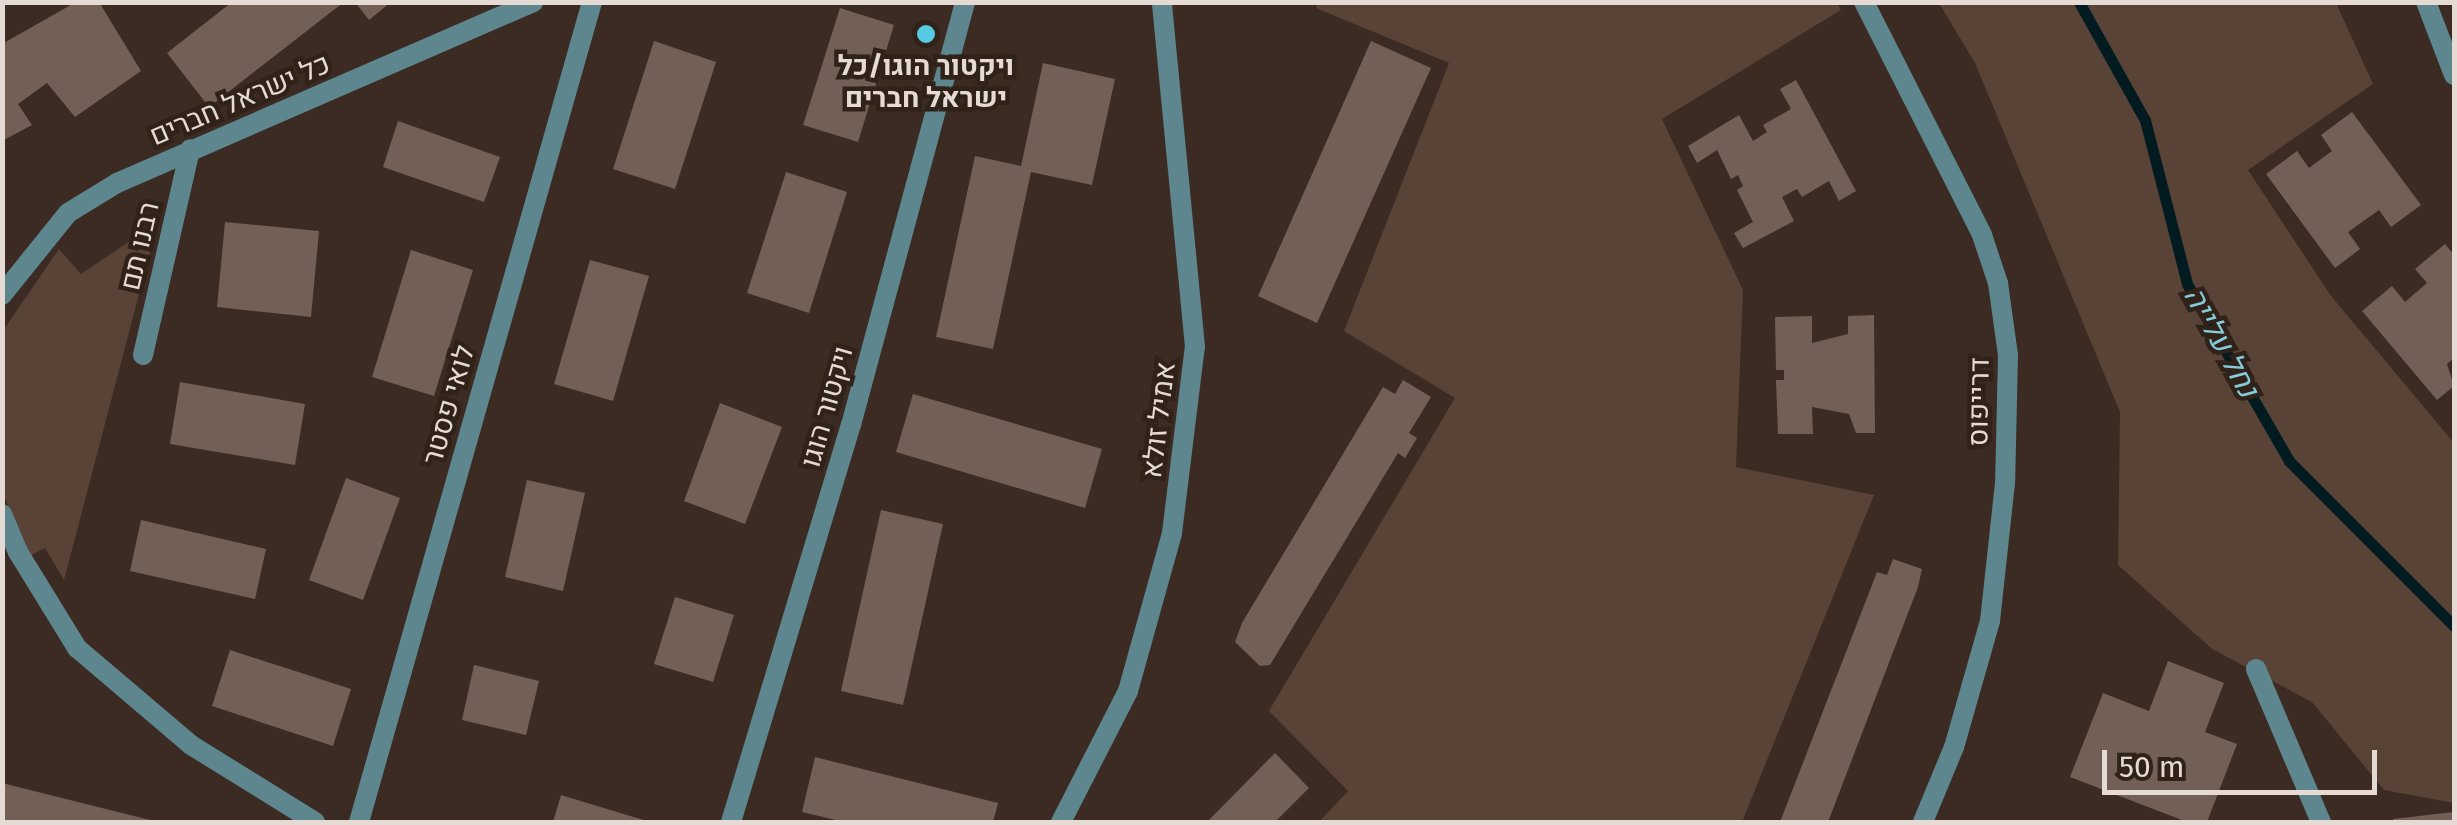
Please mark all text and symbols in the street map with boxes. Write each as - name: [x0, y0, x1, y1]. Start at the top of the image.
- marker: ויקטור הוגו/כל ישראל חברים: [915, 23, 937, 45]
- street label: כל ישראל חברים: [145, 47, 335, 153]
- place label: ויקטור הוגו/כל ישראל חברים: [838, 49, 1014, 115]
- street label: רבנו תם: [114, 199, 166, 293]
- water label: נחל עלייה: [2176, 280, 2266, 404]
- street label: לואי פסטר: [416, 341, 482, 469]
- street label: ויקטור הוגו: [794, 342, 860, 472]
- street label: דרייפוס: [1961, 357, 1997, 447]
- street label: אמיל זולא: [1135, 360, 1183, 480]
- scale bar: [2107, 730, 2382, 792]
- text: 50 m: [2119, 749, 2184, 785]

